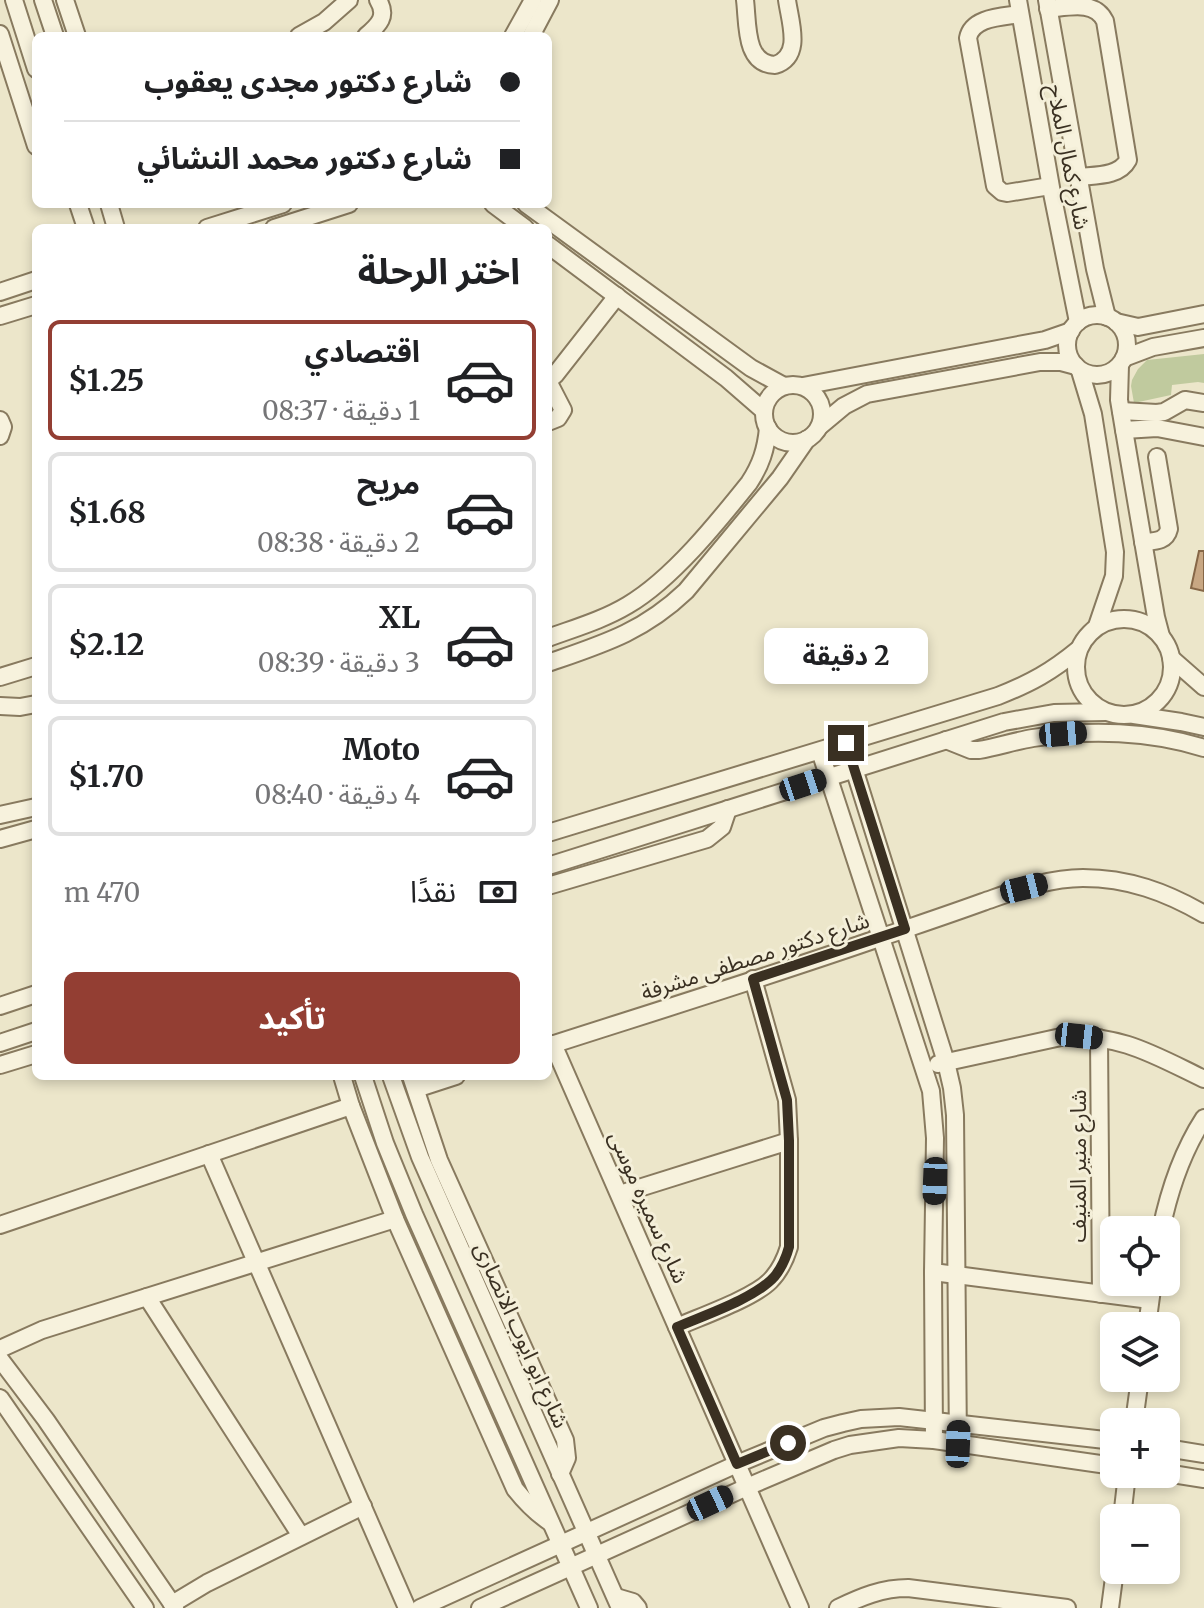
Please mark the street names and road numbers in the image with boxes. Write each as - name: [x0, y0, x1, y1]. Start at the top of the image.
- street label: شارع كمال الملاح: [1038, 82, 1097, 233]
- street label: شارع دكتور مصطفى مشرفة: [637, 906, 874, 1009]
- street label: شارع منير المنيف: [1064, 1090, 1095, 1242]
- street label: شارع سميره موسى: [600, 1127, 695, 1289]
- street label: شارع ابو ايوب الانصارى: [466, 1238, 575, 1433]

